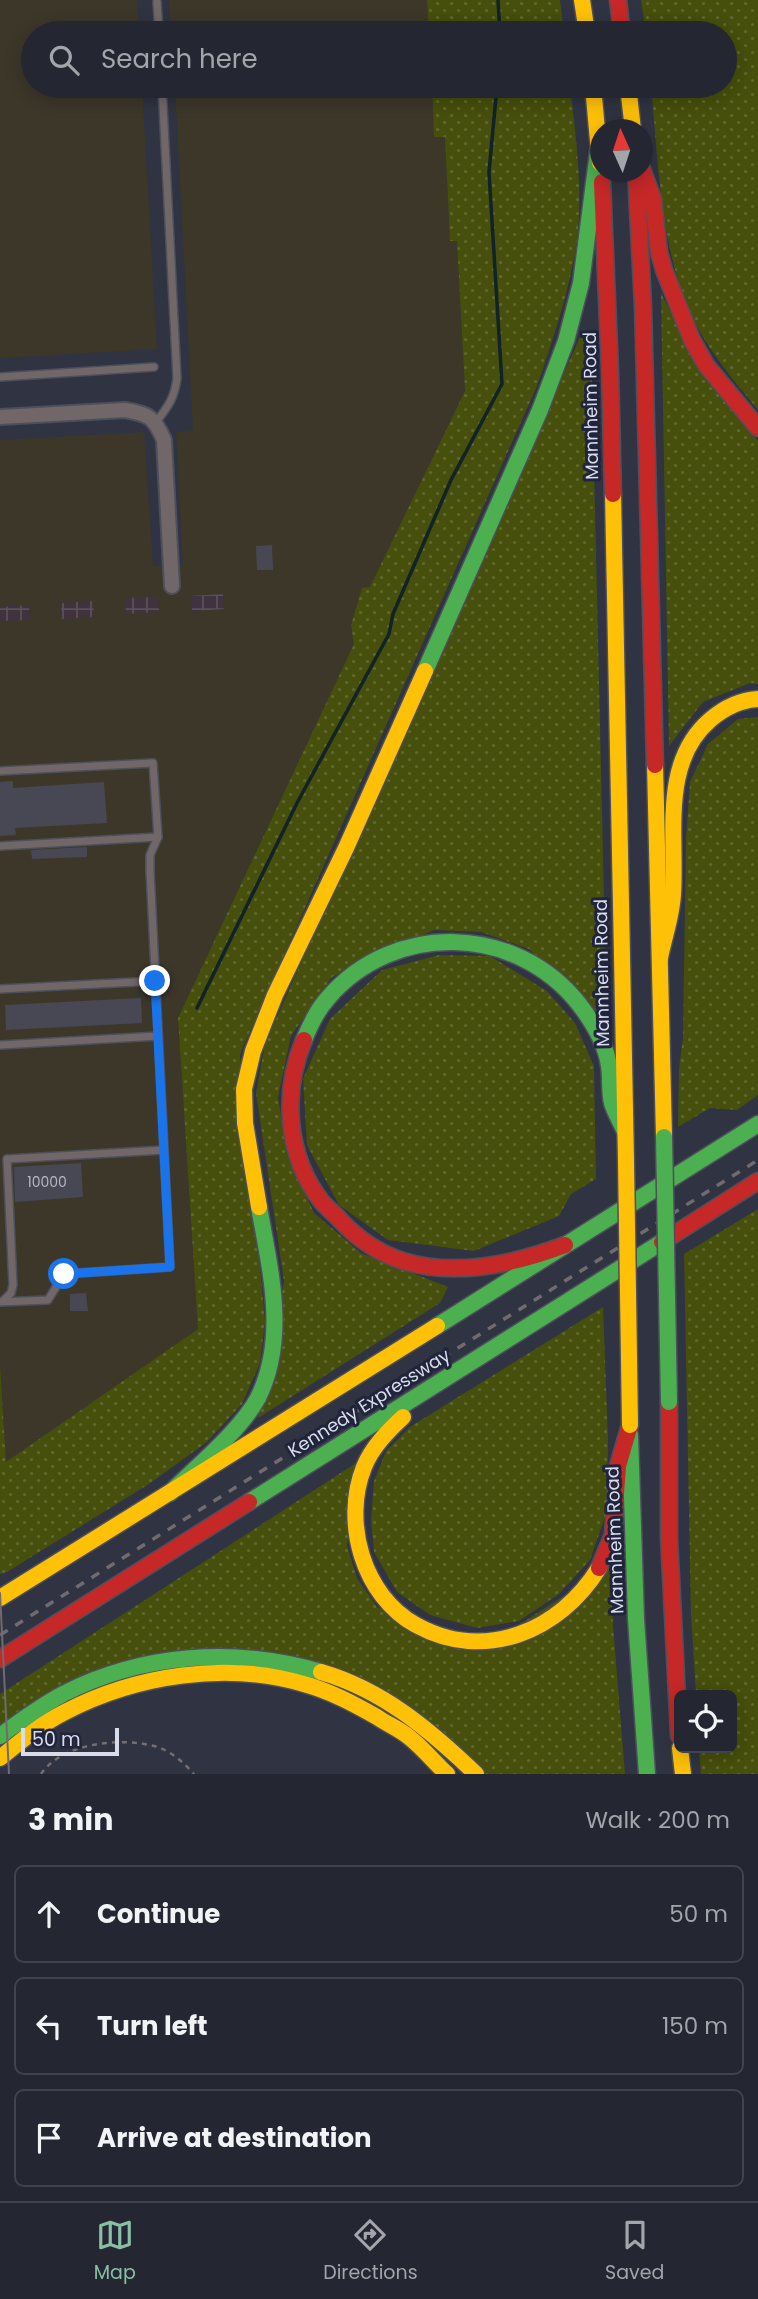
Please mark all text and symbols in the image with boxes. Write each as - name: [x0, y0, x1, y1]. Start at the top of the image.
- search box: [21, 21, 737, 98]
- icon: search: [45, 41, 83, 79]
- text: Search here: [101, 41, 258, 77]
- north arrow: [590, 119, 653, 182]
- street label: Mannheim Road: [577, 332, 604, 480]
- street label: Mannheim Road: [588, 899, 615, 1047]
- route end: [139, 965, 170, 996]
- house number: 10000: [27, 1172, 67, 1192]
- route start: [48, 1258, 79, 1289]
- street label: Kennedy Expressway: [283, 1342, 455, 1463]
- street label: Mannheim Road: [599, 1466, 630, 1614]
- map controls: [674, 1690, 737, 1753]
- button: locate: [674, 1690, 737, 1753]
- scale bar: [21, 1725, 119, 1757]
- text: 50 m: [32, 1726, 81, 1753]
- text: 3 min: [28, 1798, 113, 1841]
- text: Walk · 200 m: [585, 1804, 730, 1836]
- icon: ahead: [30, 1895, 68, 1933]
- text: Continue: [97, 1896, 220, 1932]
- text: 50 m: [669, 1898, 728, 1930]
- icon: left: [30, 2007, 68, 2045]
- text: Turn left: [97, 2008, 208, 2044]
- text: 150 m: [662, 2010, 728, 2042]
- icon: arrive: [30, 2119, 68, 2157]
- text: Arrive at destination: [97, 2120, 372, 2156]
- tab: Map: [94, 2216, 136, 2287]
- tab: Directions: [323, 2216, 418, 2287]
- tab: Saved: [605, 2216, 664, 2287]

